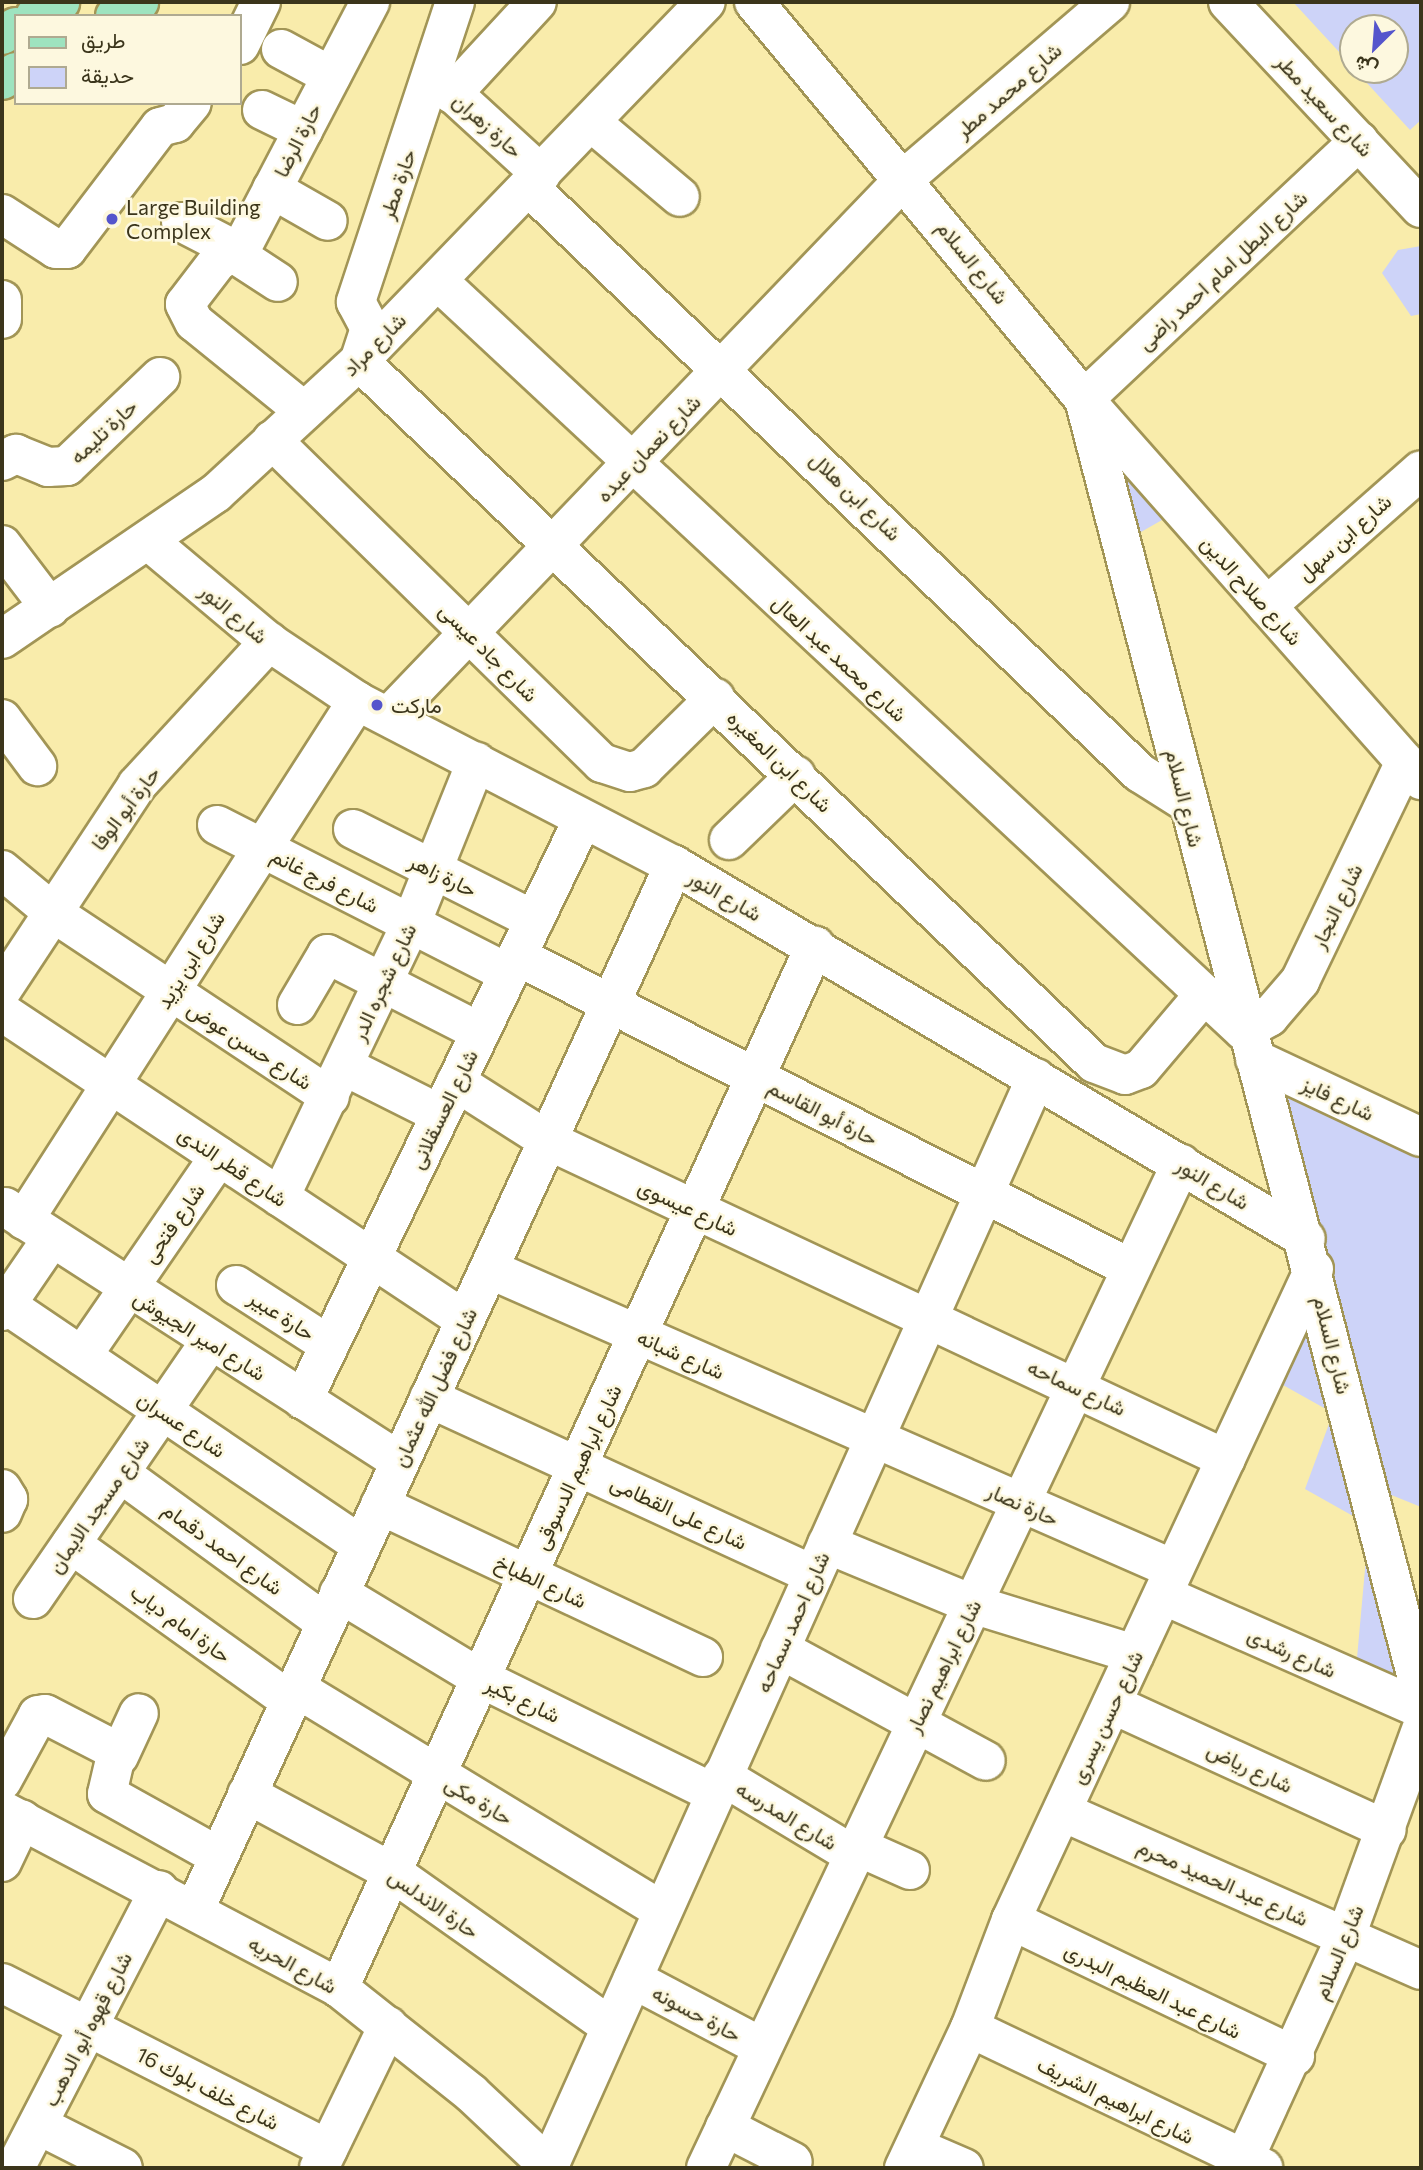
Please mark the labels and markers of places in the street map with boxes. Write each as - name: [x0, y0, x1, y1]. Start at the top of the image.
- place label: Large Building Complex: [126, 194, 261, 244]
- marker: Large Building Complex: [104, 211, 120, 227]
- place label: ماركت: [391, 692, 442, 718]
- marker: ماركت: [369, 697, 385, 713]

